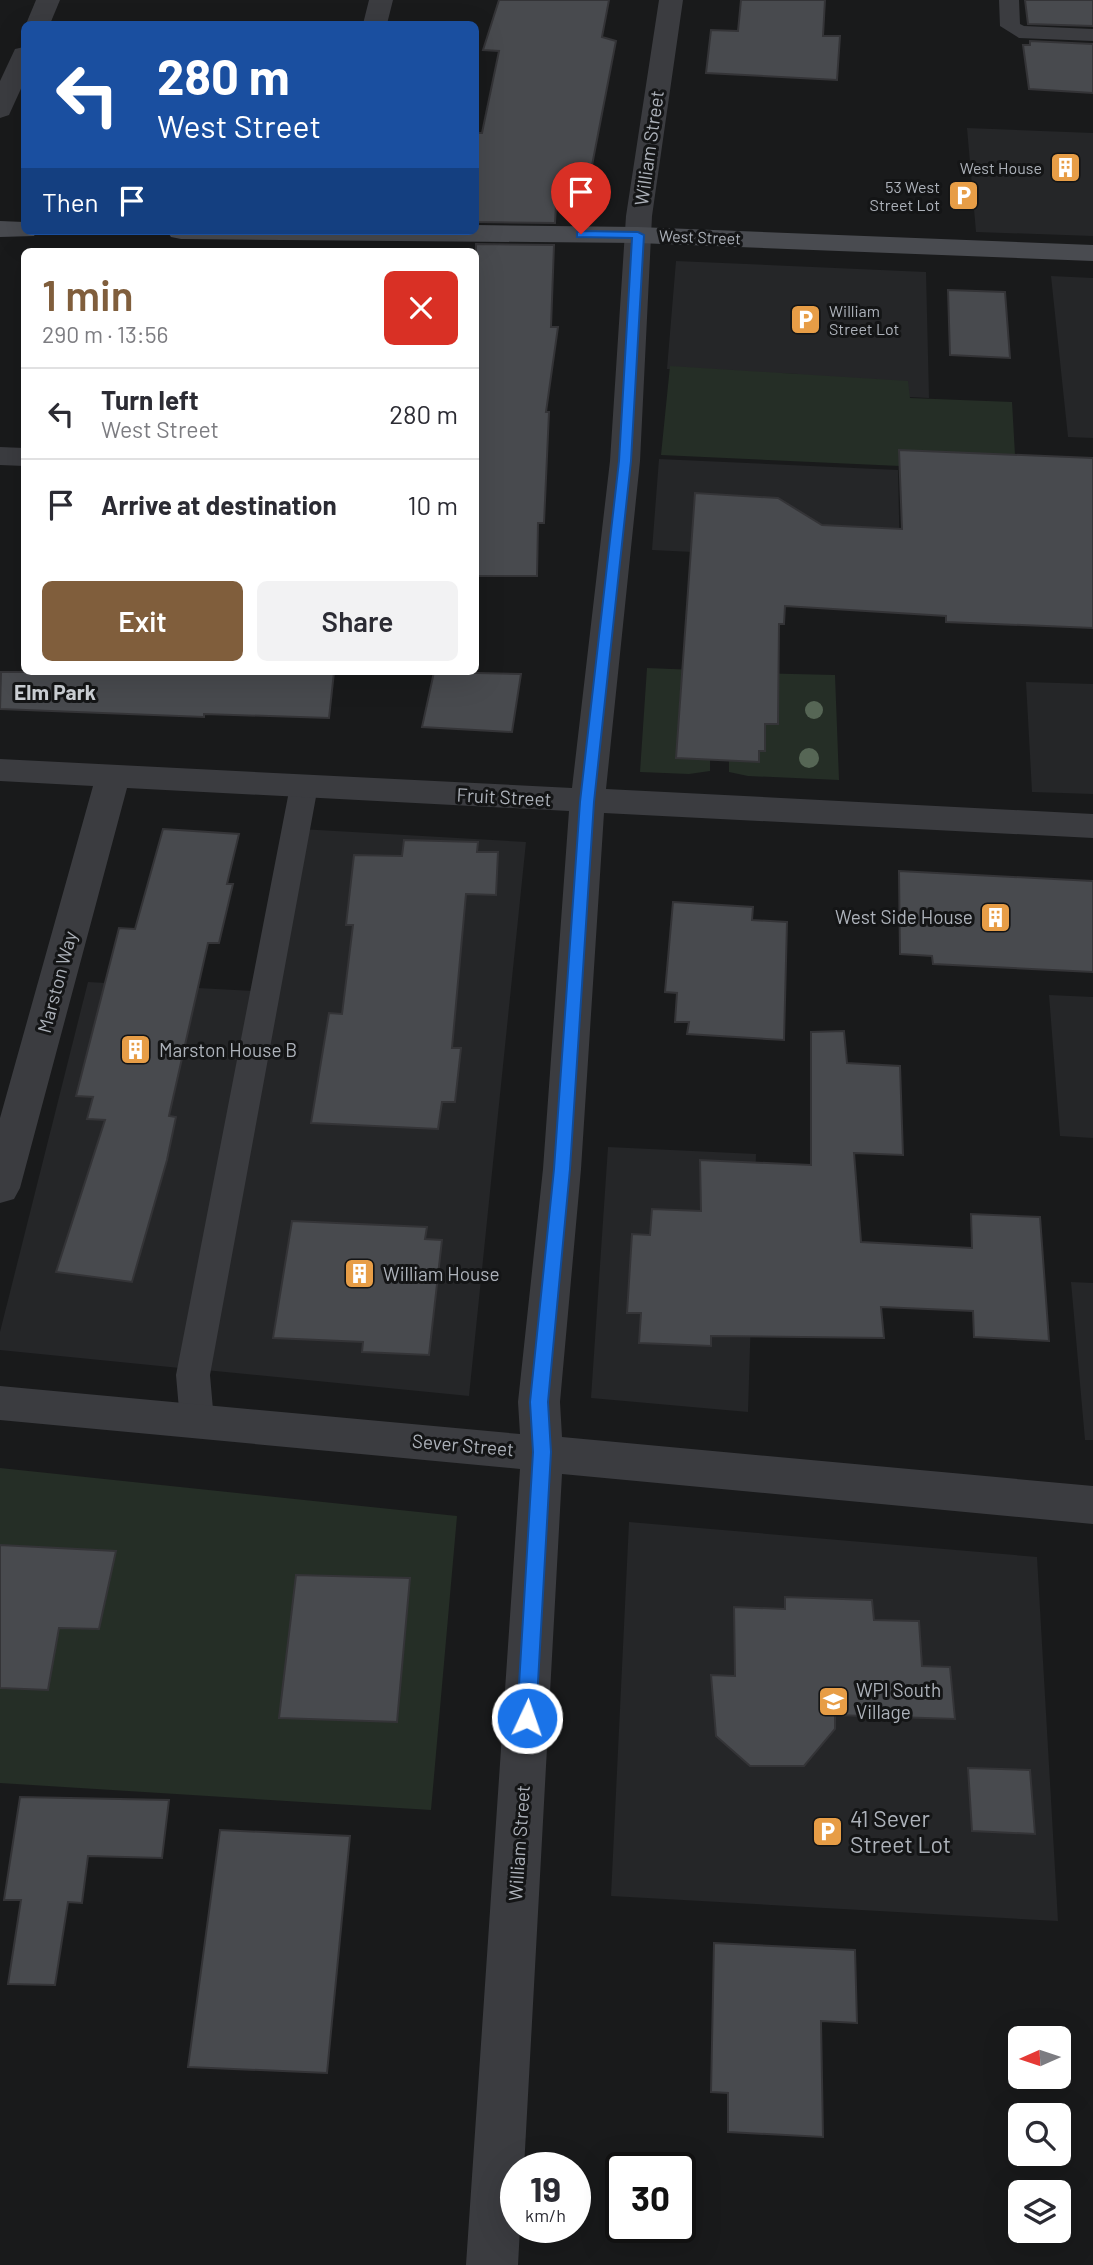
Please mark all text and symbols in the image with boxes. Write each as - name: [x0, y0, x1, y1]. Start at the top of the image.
- text: 280 m: [157, 46, 290, 105]
- icon: left: [42, 49, 133, 140]
- street label: William Street: [629, 89, 668, 207]
- text: West Street: [157, 106, 321, 144]
- building icon: West House: [1048, 151, 1082, 185]
- place label: West House: [960, 158, 1042, 177]
- pin: [551, 162, 611, 234]
- icon: arrive: [562, 173, 600, 211]
- place label: 53 West Street Lot: [870, 177, 940, 214]
- parking icon: 53 West Street Lot: [946, 179, 980, 213]
- icon: arrive: [113, 182, 151, 220]
- text: Then: [42, 186, 99, 217]
- street label: West Street: [659, 226, 741, 247]
- text: 1 min: [42, 269, 134, 319]
- button: close: [384, 271, 458, 345]
- place label: William Street Lot: [829, 301, 899, 338]
- parking icon: William Street Lot: [789, 303, 823, 337]
- text: 290 m · 13:56: [42, 320, 168, 348]
- text: Turn left: [101, 384, 199, 415]
- icon: left: [42, 395, 80, 433]
- text: 280 m: [389, 398, 458, 429]
- text: West Street: [101, 415, 219, 443]
- icon: arrive: [42, 486, 80, 524]
- text: Arrive at destination: [101, 489, 337, 520]
- text: 10 m: [408, 489, 458, 520]
- button: Exit: [42, 581, 243, 661]
- button: Share: [257, 581, 458, 661]
- district label: Elm Park: [14, 679, 96, 704]
- street label: Fruit Street: [456, 783, 552, 810]
- building icon: West Side House: [979, 900, 1013, 934]
- place label: West Side House: [835, 905, 973, 928]
- street label: Marston Way: [32, 928, 81, 1035]
- building icon: Marston House B: [119, 1033, 153, 1067]
- place label: Marston House B: [159, 1038, 297, 1061]
- building icon: William House: [343, 1257, 377, 1291]
- place label: William House: [383, 1262, 500, 1285]
- street label: Sever Street: [411, 1429, 515, 1460]
- place label: WPI South Village: [856, 1678, 941, 1723]
- position arrow: [490, 1681, 564, 1755]
- school or university icon: WPI South Village: [816, 1684, 850, 1718]
- street label: William Street: [503, 1784, 534, 1902]
- place label: 41 Sever Street Lot: [850, 1804, 951, 1858]
- parking icon: 41 Sever Street Lot: [810, 1815, 844, 1849]
- north arrow: [1008, 2026, 1071, 2090]
- map controls: [1008, 2026, 1071, 2243]
- button: search: [1008, 2103, 1071, 2166]
- speed limit sign: 30: [605, 2152, 696, 2243]
- text: 19: [530, 2167, 561, 2209]
- button: layers: [1008, 2180, 1071, 2243]
- text: km/h: [525, 2204, 566, 2226]

